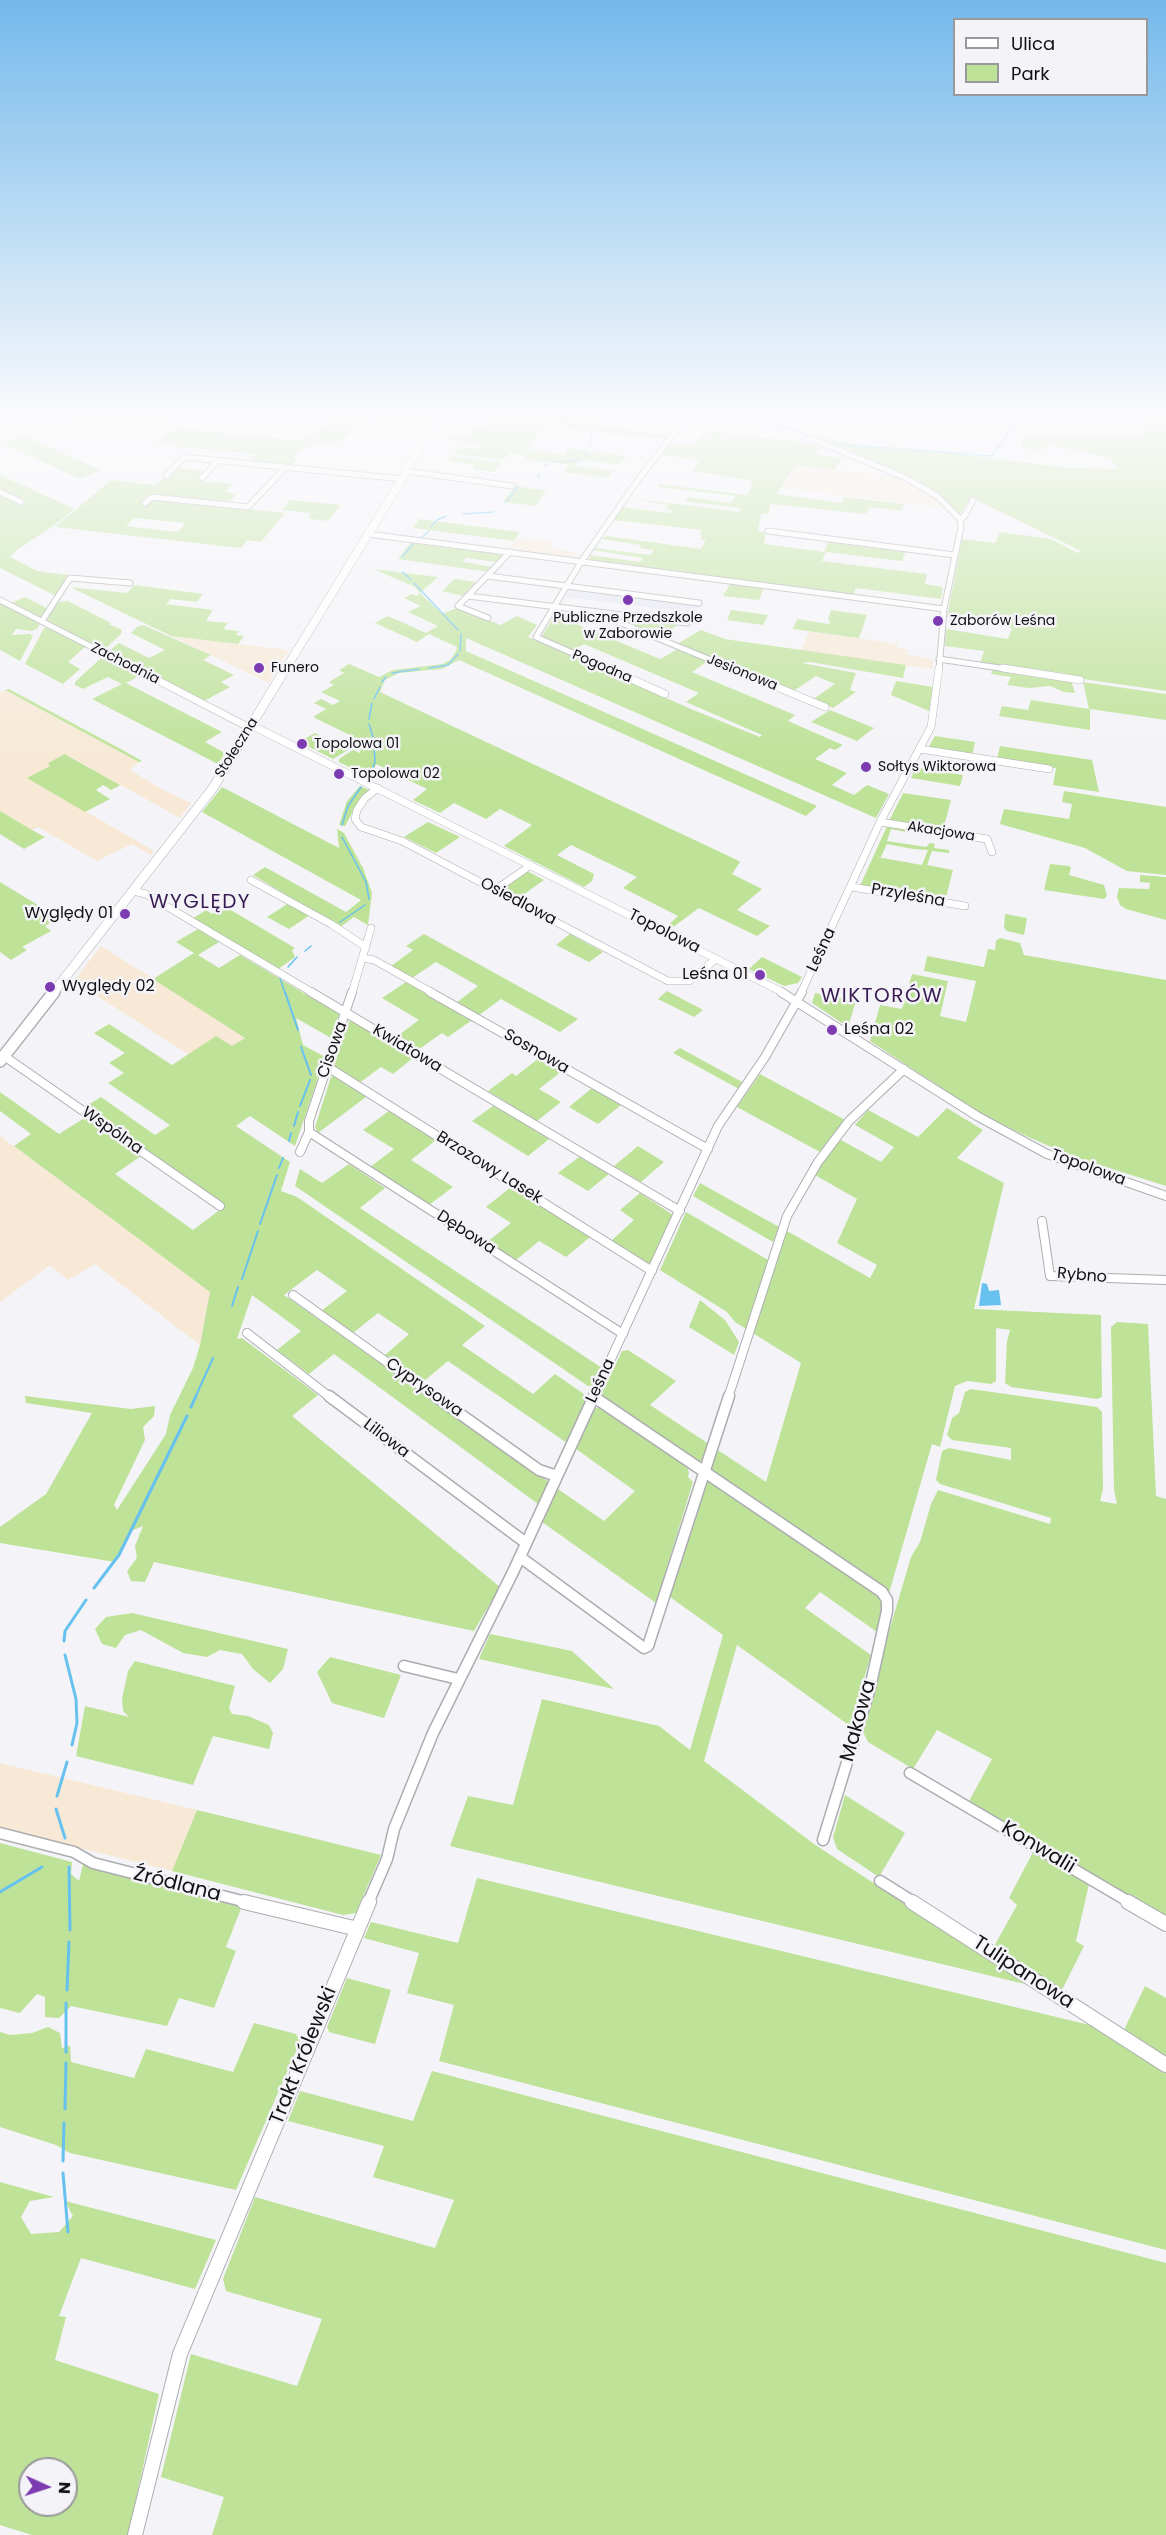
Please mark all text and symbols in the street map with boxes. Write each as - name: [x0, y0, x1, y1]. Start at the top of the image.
- legend: [953, 18, 1148, 96]
- text: Ulica: [1011, 31, 1055, 56]
- text: Park: [1011, 61, 1050, 86]
- marker: Publiczne Przedszkole w Zaborowie: [621, 593, 635, 607]
- place label: Publiczne Przedszkole w Zaborowie: [553, 610, 703, 642]
- place label: Zaborów Leśna: [950, 613, 1055, 629]
- marker: Zaborów Leśna: [931, 614, 945, 628]
- street label: Zachodnia: [88, 640, 162, 688]
- street label: Pogodna: [570, 647, 634, 687]
- street label: Jesionowa: [704, 651, 780, 695]
- place label: Funero: [271, 660, 319, 676]
- marker: Funero: [252, 661, 266, 675]
- street label: Stołeczna: [212, 715, 262, 781]
- place label: Topolowa 01: [314, 736, 399, 752]
- marker: Topolowa 01: [295, 737, 309, 751]
- place label: Sołtys Wiktorowa: [878, 759, 996, 775]
- marker: Sołtys Wiktorowa: [859, 760, 873, 774]
- place label: Topolowa 02: [351, 766, 440, 782]
- marker: Topolowa 02: [332, 767, 346, 781]
- street label: Akacjowa: [906, 818, 976, 846]
- street label: Osiedlowa: [477, 874, 559, 930]
- street label: Przyleśna: [870, 880, 946, 912]
- district label: WYGLĘDY: [149, 891, 251, 915]
- place label: Wyględy 01: [24, 904, 113, 924]
- street label: Topolowa: [625, 906, 703, 958]
- marker: Wyględy 01: [118, 907, 132, 921]
- street label: Leśna: [804, 925, 840, 975]
- place label: Leśna 01: [682, 965, 748, 985]
- marker: Leśna 01: [753, 968, 767, 982]
- place label: Wyględy 02: [62, 977, 155, 997]
- marker: Wyględy 02: [43, 980, 57, 994]
- district label: WIKTORÓW: [821, 985, 943, 1009]
- street label: Cisowa: [314, 1019, 352, 1081]
- place label: Leśna 02: [844, 1020, 914, 1040]
- street label: Kwiatowa: [369, 1021, 445, 1077]
- marker: Leśna 02: [825, 1023, 839, 1037]
- street label: Sosnowa: [500, 1026, 572, 1078]
- street label: Wspólna: [78, 1103, 146, 1159]
- street label: Brzozowy Lasek: [432, 1128, 546, 1208]
- street label: Topolowa: [1048, 1146, 1128, 1190]
- street label: Dębowa: [433, 1207, 499, 1259]
- street label: Rybno: [1056, 1264, 1108, 1288]
- street label: Cyprysowa: [382, 1354, 466, 1422]
- street label: Leśna: [583, 1356, 619, 1406]
- street label: Liliowa: [359, 1415, 413, 1463]
- street label: Makowa: [836, 1677, 882, 1765]
- street label: Konwalii: [997, 1817, 1079, 1879]
- street label: Źródlana: [131, 1863, 223, 1907]
- street label: Tulipanowa: [968, 1931, 1078, 2015]
- street label: Trakt Królewski: [265, 1984, 343, 2128]
- north arrow: [18, 2457, 78, 2517]
- text: N: [53, 2481, 76, 2494]

